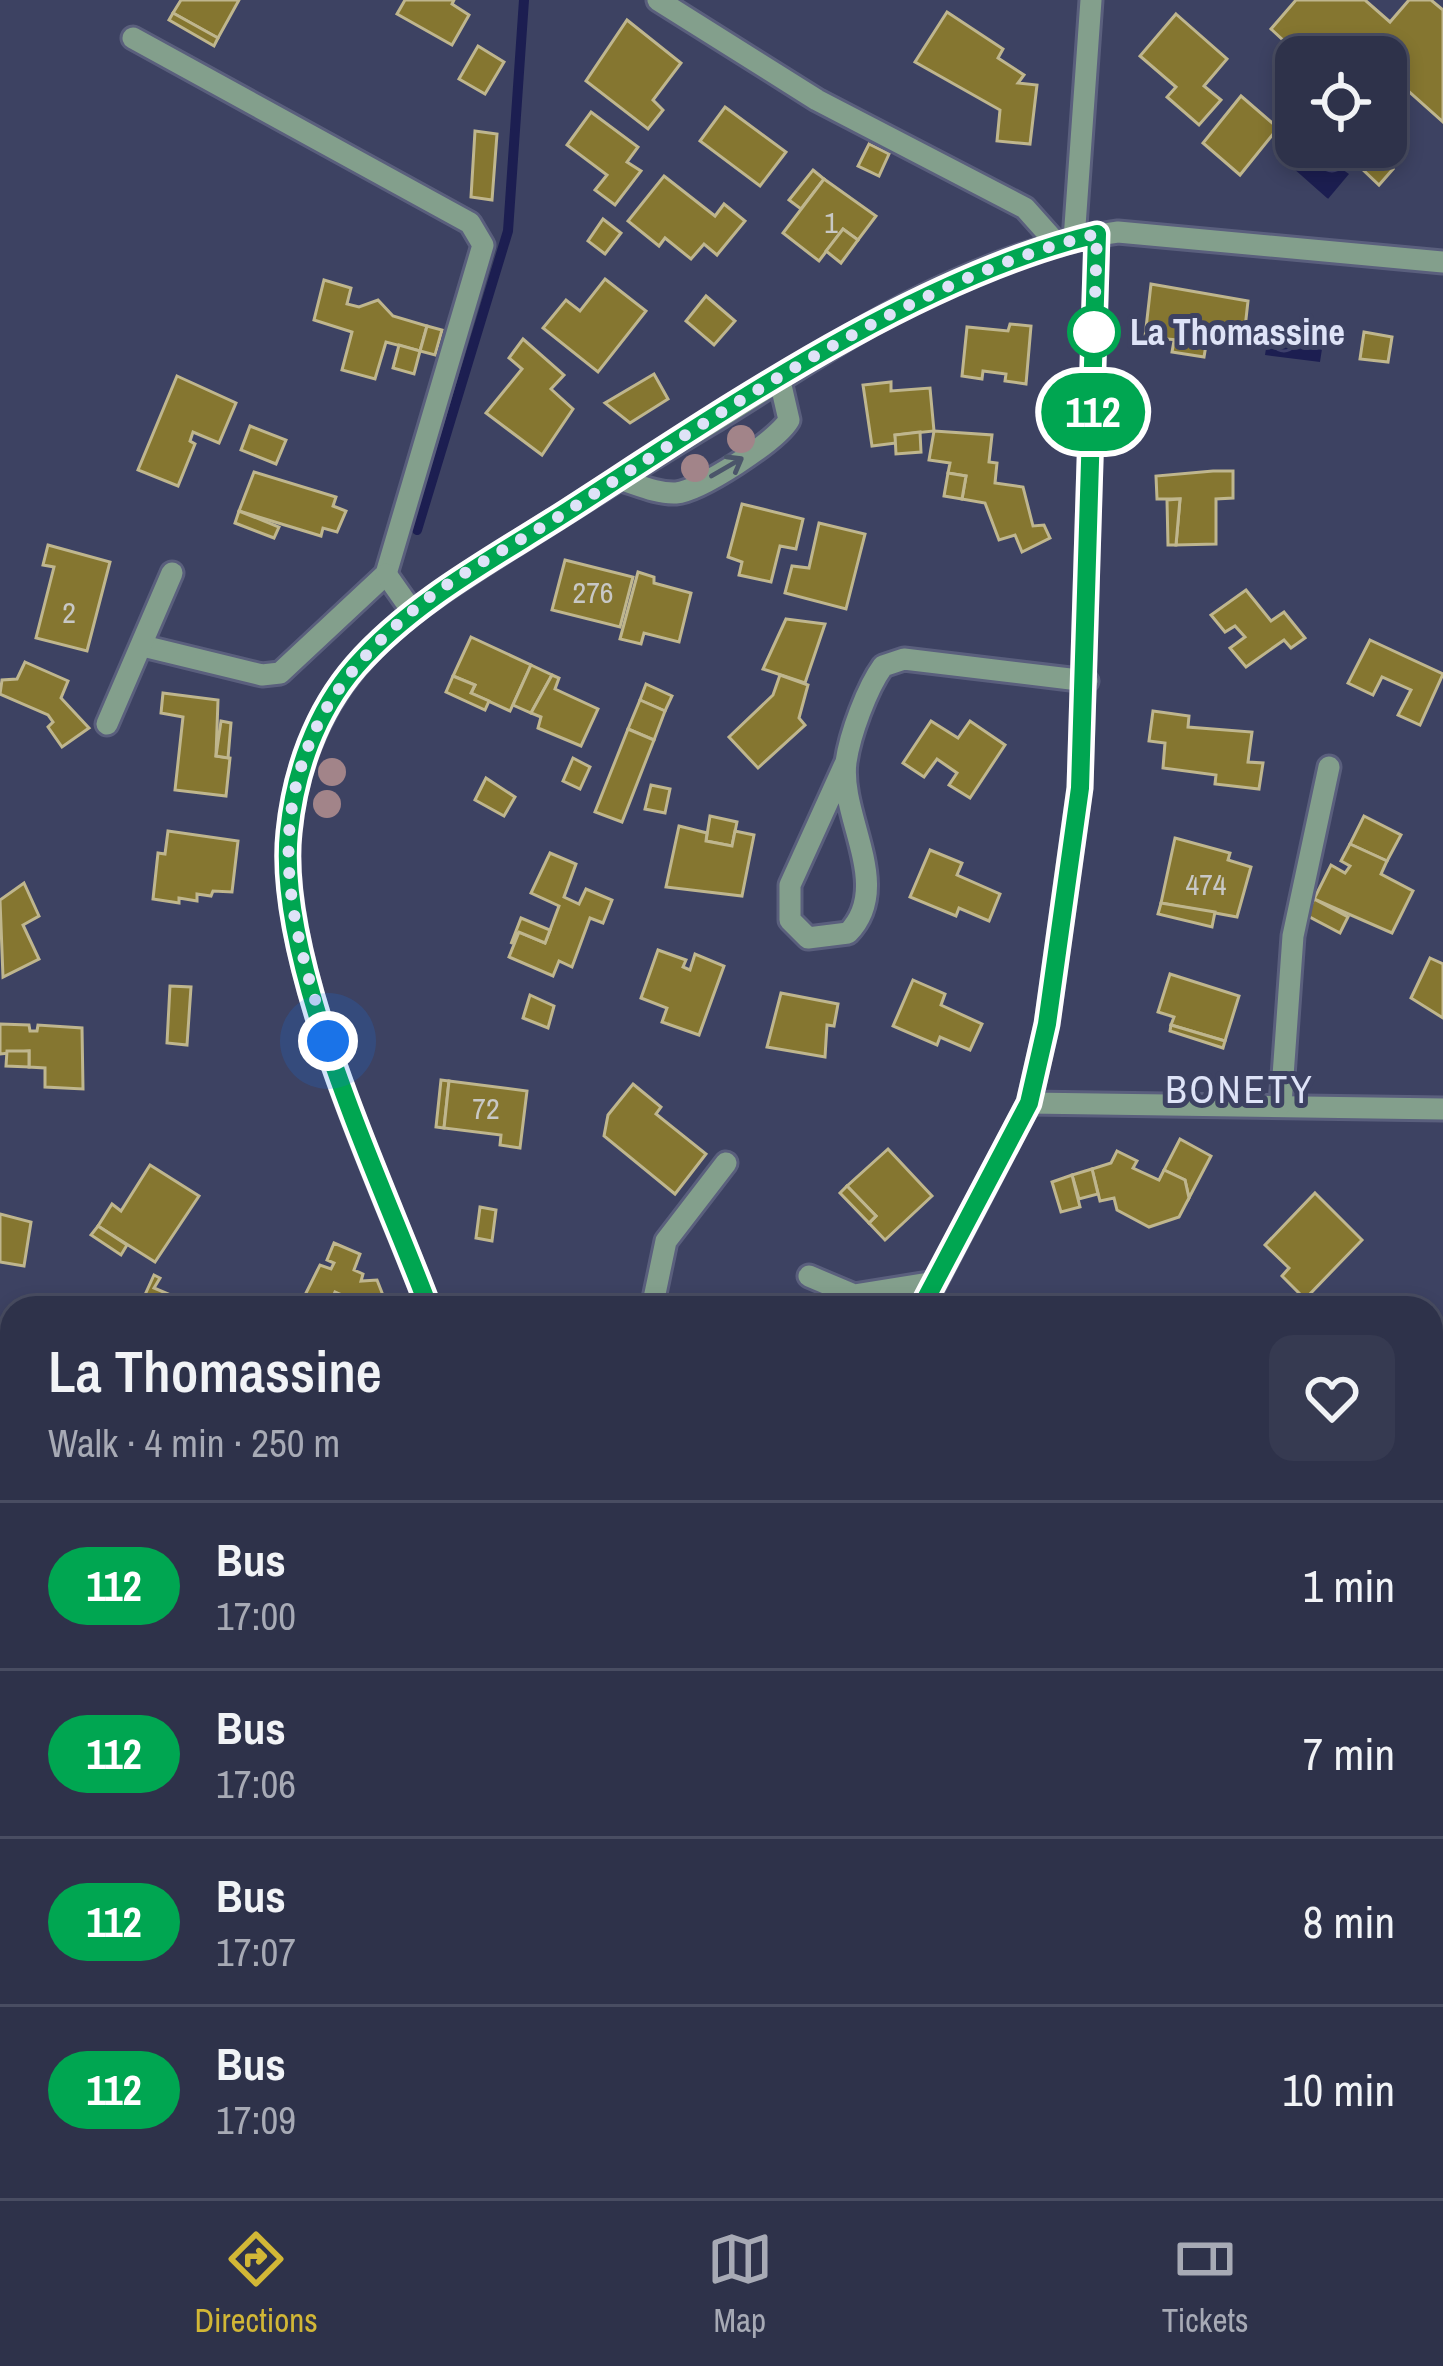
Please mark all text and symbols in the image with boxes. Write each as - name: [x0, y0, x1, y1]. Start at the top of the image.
- map controls: [1275, 36, 1407, 168]
- button: locate: [1275, 36, 1407, 168]
- house number: 1: [824, 202, 838, 242]
- marker: La Thomassine: [1069, 307, 1119, 357]
- place label: La Thomassine: [1130, 308, 1345, 356]
- line badge: 112: [1024, 373, 1162, 451]
- text: 112: [1065, 384, 1121, 440]
- one-way arrow: [709, 455, 743, 479]
- house number: 276: [572, 572, 614, 612]
- house number: 2: [62, 592, 76, 632]
- house number: 474: [1185, 864, 1227, 904]
- your location: [298, 1011, 358, 1071]
- district label: BONETY: [1165, 1063, 1315, 1115]
- house number: 72: [472, 1088, 500, 1128]
- text: La Thomassine: [48, 1333, 382, 1410]
- button: heart: [1269, 1335, 1395, 1461]
- text: Walk · 4 min · 250 m: [48, 1417, 340, 1469]
- text: Bus: [216, 1529, 286, 1590]
- text: 1 min: [1303, 1555, 1395, 1616]
- text: 112: [86, 1558, 142, 1614]
- text: 17:00: [216, 1590, 296, 1642]
- text: Bus: [216, 1697, 286, 1758]
- text: 7 min: [1303, 1723, 1395, 1784]
- text: 112: [86, 1726, 142, 1782]
- text: 17:06: [216, 1758, 296, 1810]
- text: Bus: [216, 1865, 286, 1926]
- text: 8 min: [1303, 1891, 1395, 1952]
- text: 112: [86, 1894, 142, 1950]
- text: 17:07: [216, 1926, 296, 1978]
- text: Bus: [216, 2033, 286, 2094]
- text: 10 min: [1282, 2059, 1395, 2120]
- text: 112: [86, 2062, 142, 2118]
- text: 17:09: [216, 2094, 296, 2146]
- tab: Directions: [195, 2226, 318, 2342]
- tab: Map: [707, 2226, 773, 2342]
- tab: Tickets: [1162, 2226, 1248, 2342]

